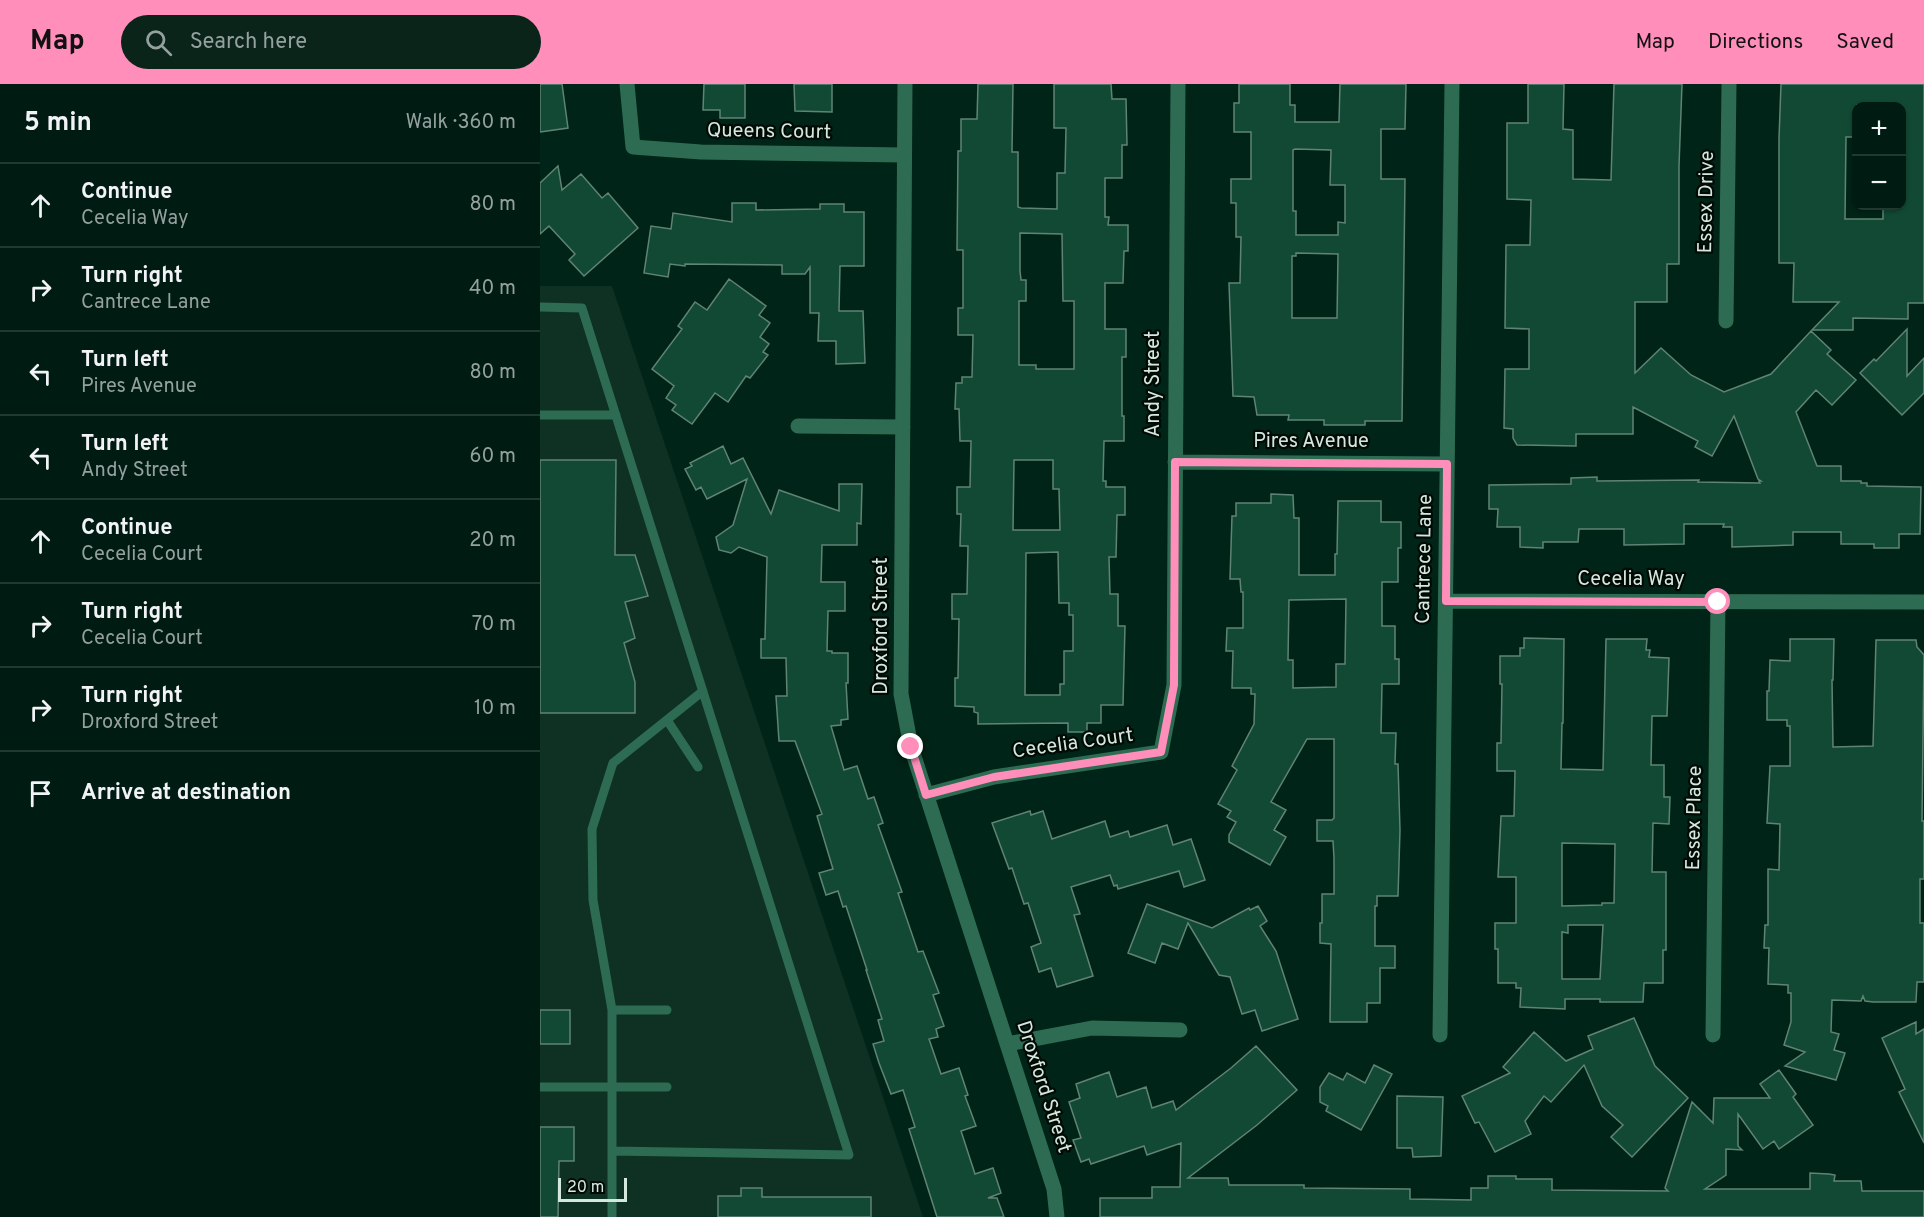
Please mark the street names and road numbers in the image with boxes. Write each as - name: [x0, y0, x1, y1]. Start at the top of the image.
- street label: Queens Court: [707, 118, 831, 146]
- street label: Essex Drive: [1693, 150, 1721, 254]
- street label: Andy Street: [1141, 331, 1167, 437]
- street label: Pires Avenue: [1253, 429, 1369, 455]
- street label: Cantrece Lane: [1411, 494, 1439, 624]
- street label: Droxford Street: [869, 557, 895, 695]
- street label: Cecelia Way: [1577, 567, 1685, 593]
- street label: Cecelia Court: [1011, 723, 1135, 765]
- street label: Essex Place: [1681, 765, 1709, 871]
- street label: Droxford Street: [1009, 1018, 1077, 1156]

